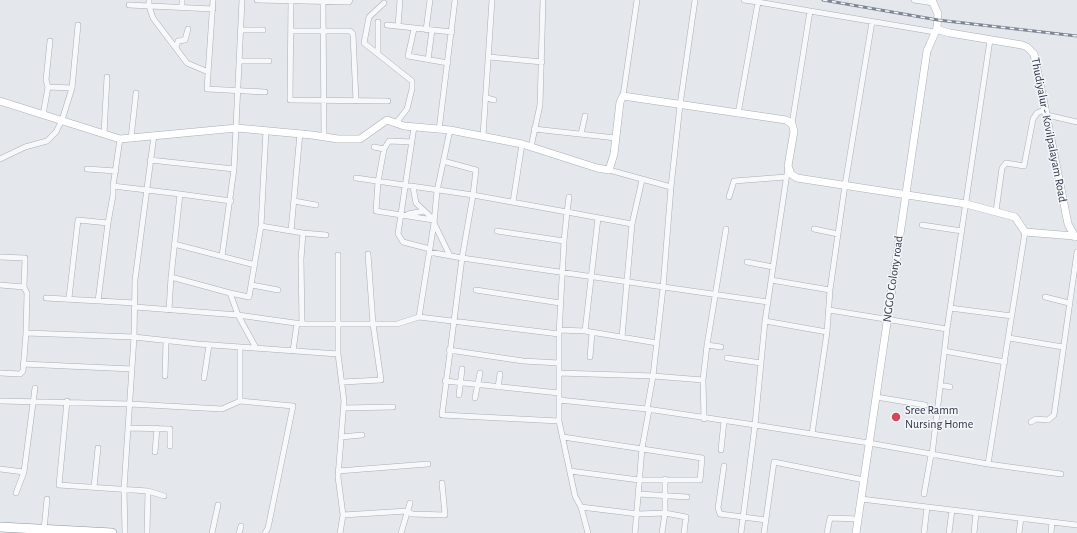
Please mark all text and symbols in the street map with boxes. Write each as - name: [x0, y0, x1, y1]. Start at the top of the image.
- street label: Thudiyalur - Kovilpalayam Road: [1028, 57, 1070, 203]
- street label: NGGO Colony road: [880, 235, 906, 323]
- place label: Sree Ramm Nursing Home: [905, 403, 973, 431]
- marker: Sree Ramm Nursing Home: [890, 411, 902, 423]

